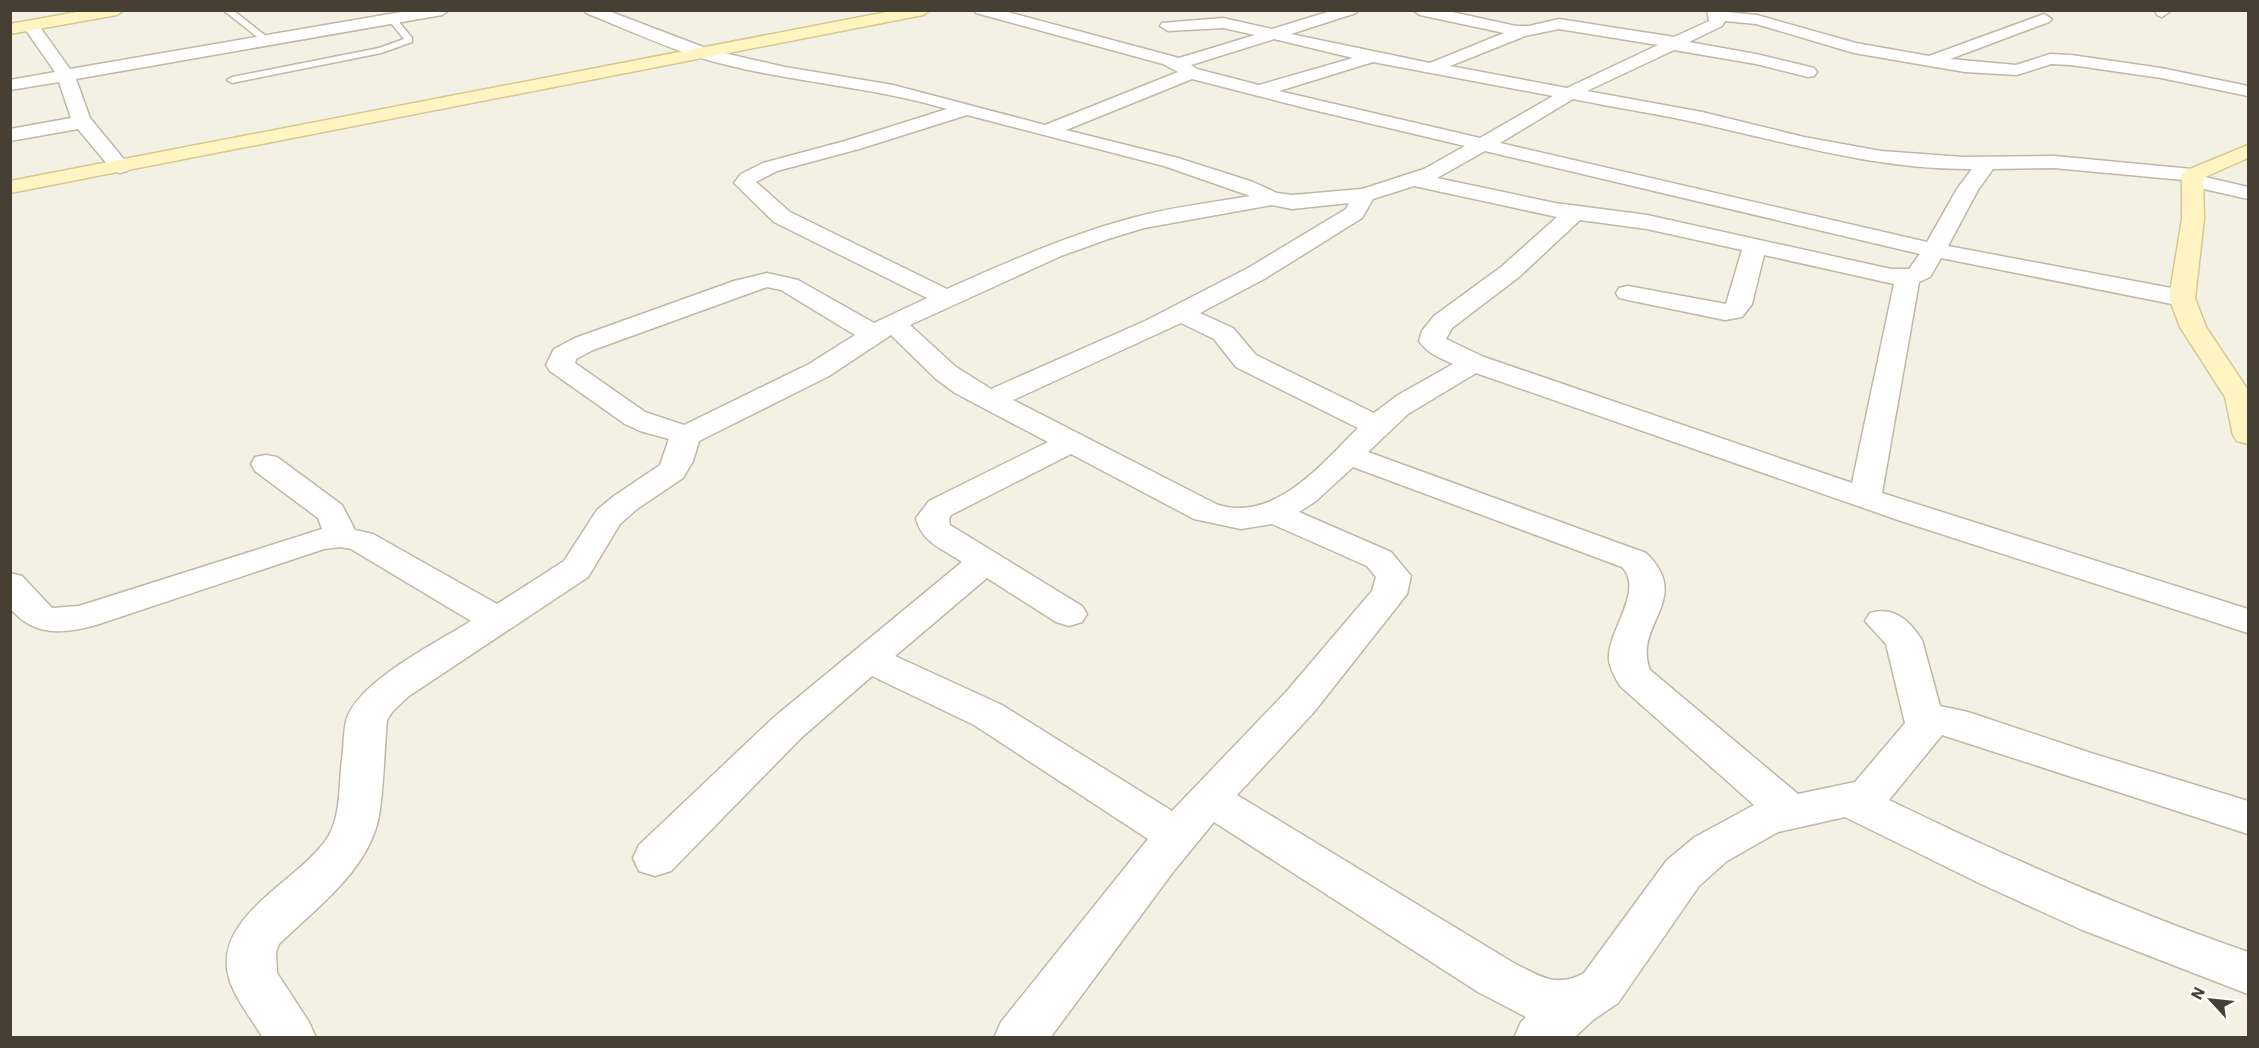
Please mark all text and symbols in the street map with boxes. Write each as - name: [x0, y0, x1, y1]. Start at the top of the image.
- north arrow: [2181, 970, 2241, 1030]
- text: N: [2186, 983, 2209, 1003]

